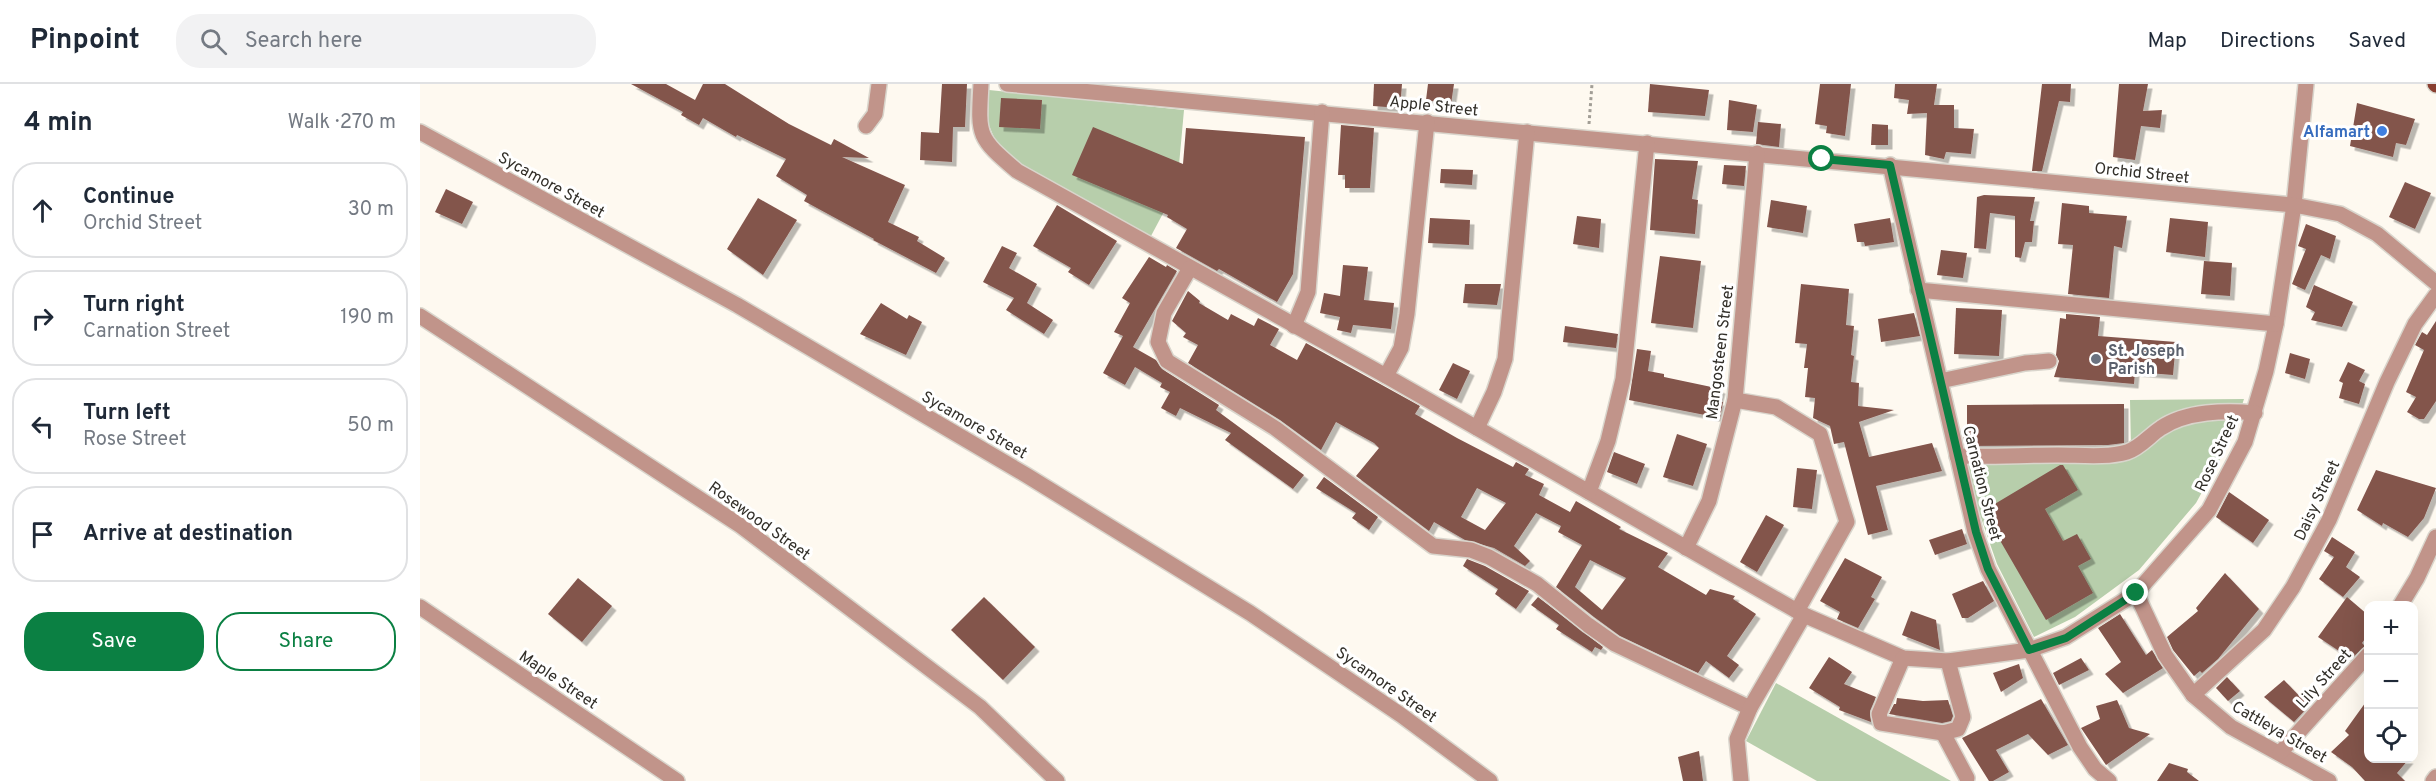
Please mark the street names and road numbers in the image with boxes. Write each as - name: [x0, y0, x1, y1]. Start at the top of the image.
- street label: Apple Street: [1388, 92, 1479, 122]
- street label: Sycamore Street: [494, 148, 608, 223]
- street label: Orchid Street: [2093, 159, 2190, 189]
- street label: Mangosteen Street: [1703, 284, 1739, 421]
- street label: Sycamore Street: [917, 387, 1031, 464]
- street label: Rose Street: [2191, 412, 2244, 496]
- street label: Carnation Street: [1957, 424, 2005, 543]
- street label: Daisy Street: [2290, 457, 2345, 544]
- street label: Rosewood Street: [704, 478, 814, 565]
- street label: Sycamore Street: [1331, 643, 1440, 728]
- street label: Lily Street: [2292, 645, 2357, 713]
- street label: Maple Street: [515, 647, 601, 714]
- street label: Cattleya Street: [2228, 697, 2330, 768]

